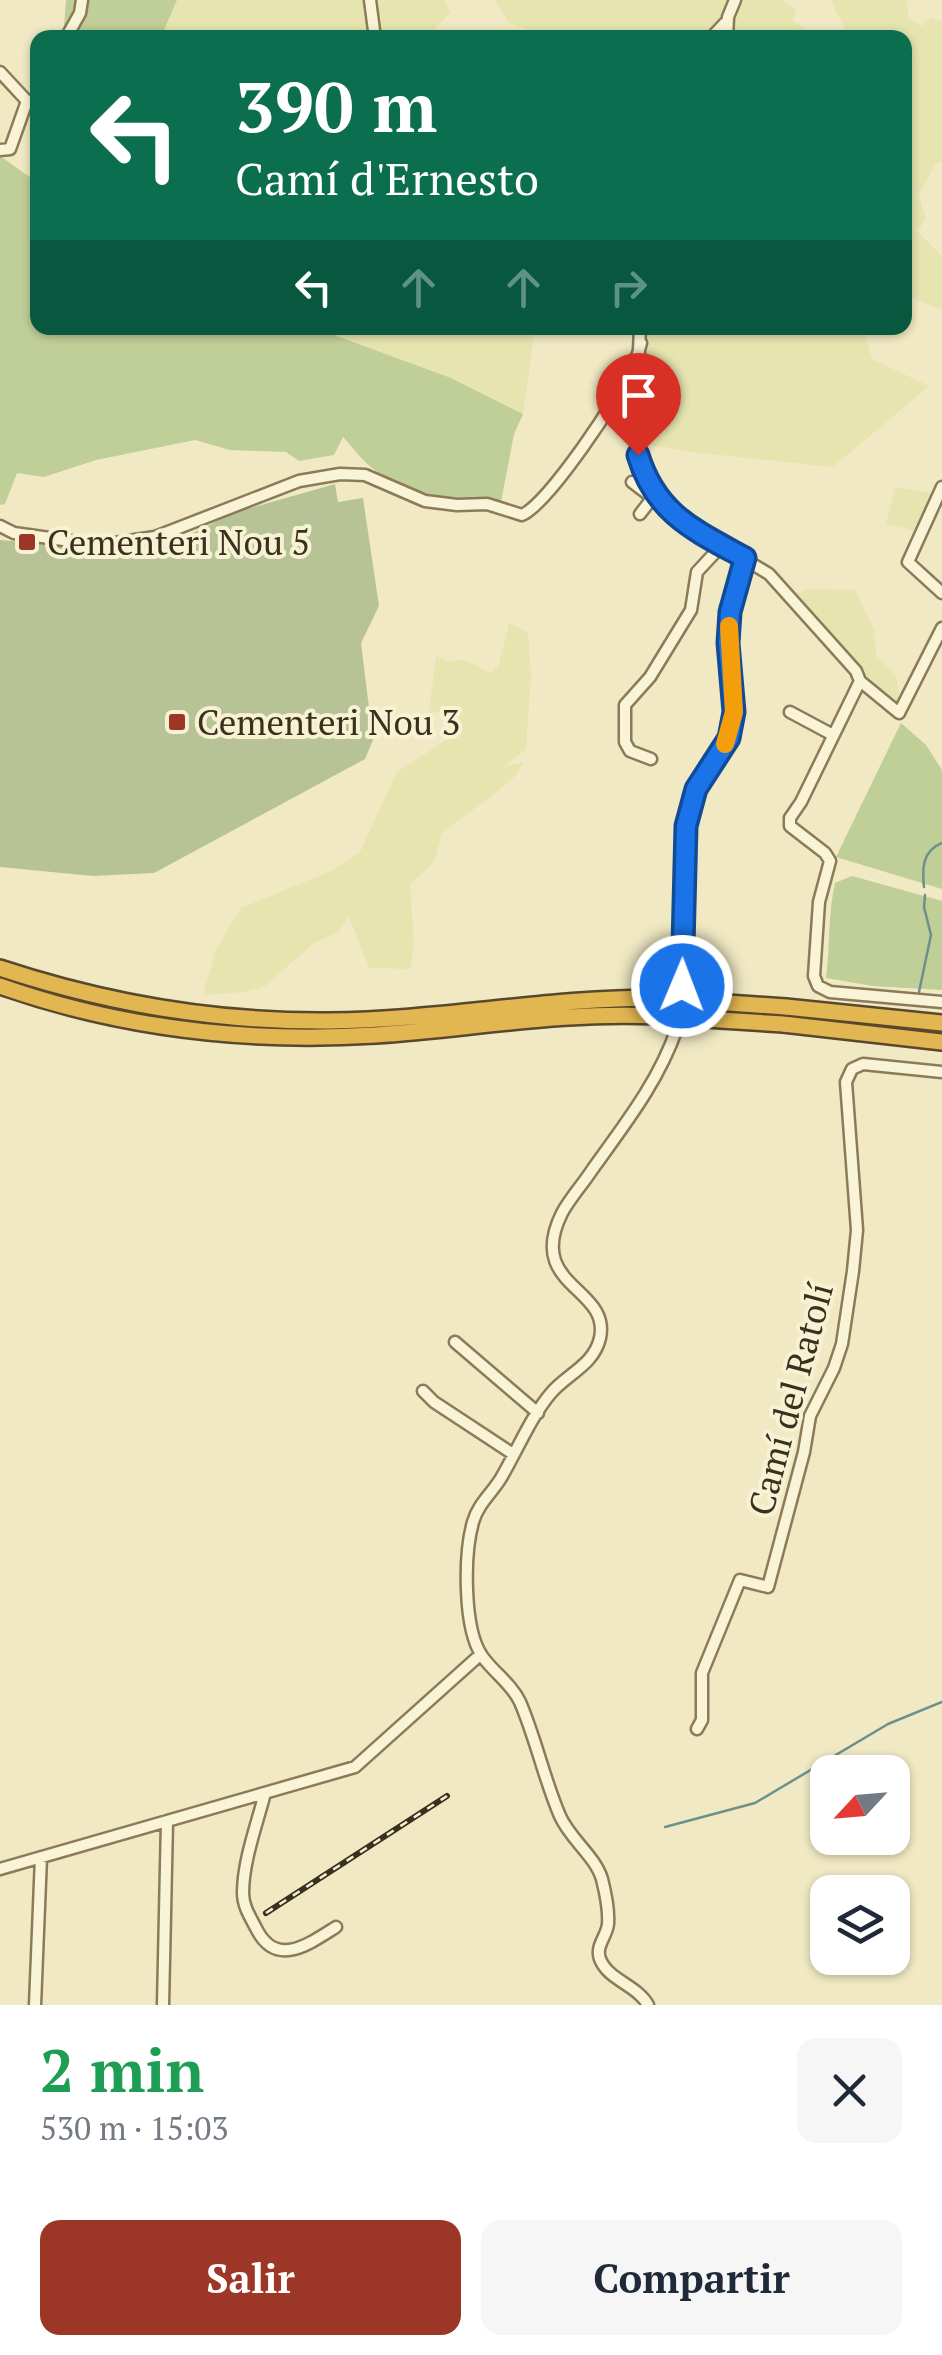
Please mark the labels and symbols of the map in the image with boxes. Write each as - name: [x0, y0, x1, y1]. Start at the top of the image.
- pin: [596, 353, 681, 456]
- place label: Cementeri Nou 5: [47, 519, 310, 565]
- marker: Cementeri Nou 5: [16, 531, 38, 553]
- place label: Cementeri Nou 3: [197, 699, 460, 745]
- marker: Cementeri Nou 3: [166, 711, 188, 733]
- position arrow: [630, 934, 734, 1038]
- street label: Camí del Ratolí: [737, 1277, 843, 1520]
- north arrow: [810, 1755, 910, 1855]

